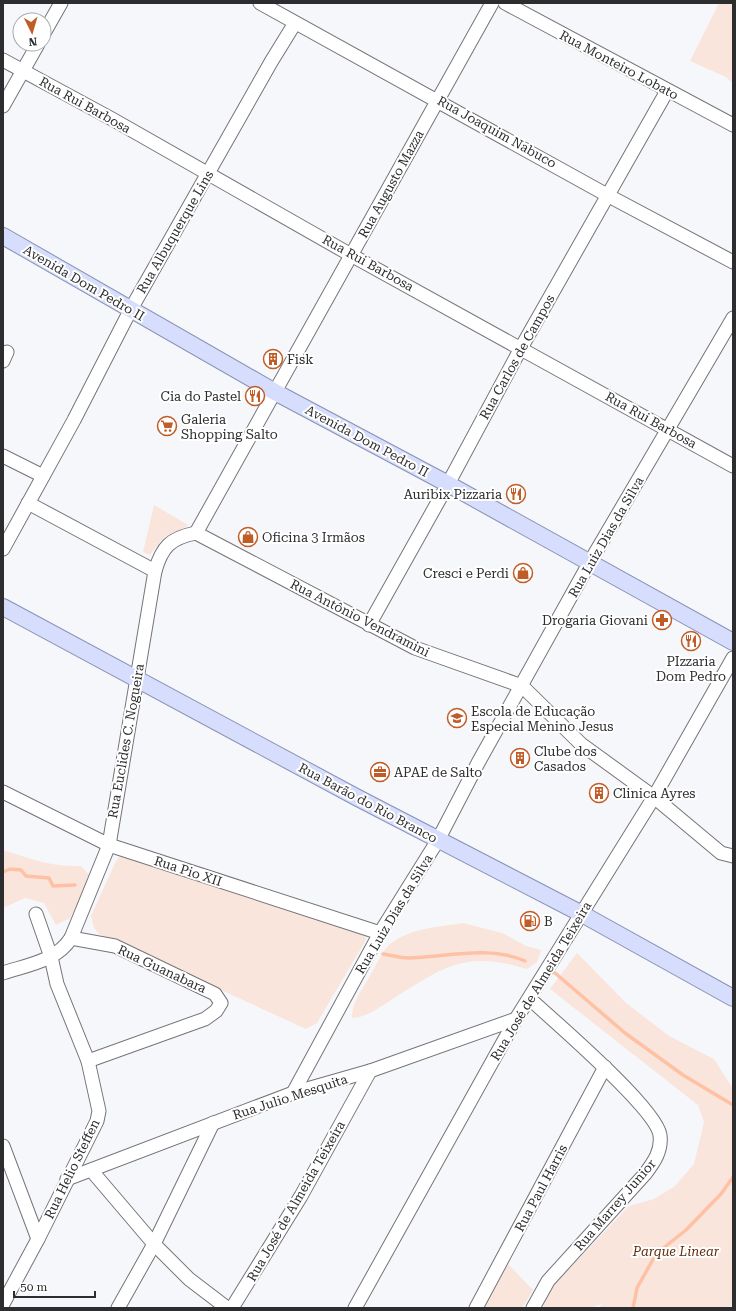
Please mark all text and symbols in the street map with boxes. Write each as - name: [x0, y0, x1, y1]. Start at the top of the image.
- north arrow: [12, 12, 52, 52]
- street label: Rua Monteiro Lobato: [557, 27, 681, 103]
- text: N: [28, 35, 38, 48]
- street label: Rua Rui Barbosa: [37, 74, 133, 136]
- street label: Rua Joaquim Nabuco: [435, 93, 559, 171]
- street label: Rua Augusto Mazza: [355, 128, 427, 240]
- street label: Rua Albuquerque Lins: [134, 168, 216, 296]
- street label: Rua Rui Barbosa: [320, 232, 416, 294]
- street label: Avenida Dom Pedro II: [21, 242, 147, 324]
- street label: Rua Carlos de Campos: [476, 292, 558, 422]
- building icon: Fisk: [262, 348, 284, 370]
- place label: Fisk: [287, 352, 313, 367]
- restaurant icon: Cia do Pastel: [244, 385, 266, 407]
- place label: Cia do Pastel: [160, 389, 241, 404]
- street label: Rua Rui Barbosa: [603, 389, 699, 451]
- street label: Avenida Dom Pedro II: [303, 402, 431, 480]
- place label: Galeria Shopping Salto: [181, 412, 278, 442]
- supermarket icon: Galeria Shopping Salto: [156, 415, 178, 437]
- street label: Rua Luiz Dias da Silva: [565, 474, 647, 600]
- restaurant icon: Auribix Pizzaria: [505, 483, 527, 505]
- place label: Auribix Pizzaria: [404, 487, 502, 502]
- shop icon: Oficina 3 Irmãos: [237, 526, 259, 548]
- place label: Oficina 3 Irmãos: [262, 530, 365, 545]
- shop icon: Cresci e Perdi: [512, 562, 534, 584]
- place label: Cresci e Perdi: [423, 566, 509, 581]
- street label: Rua Antônio Vendramini: [288, 576, 432, 660]
- pharmacy icon: Drogaria Giovani: [651, 609, 673, 631]
- place label: Drogaria Giovani: [542, 613, 648, 628]
- restaurant icon: PIzzaria Dom Pedro: [680, 630, 702, 652]
- place label: PIzzaria Dom Pedro: [656, 654, 726, 684]
- street label: Rua Euclides C. Nogueira: [105, 663, 147, 819]
- place label: Escola de Educação Especial Menino Jesus: [471, 704, 613, 734]
- school or university icon: Escola de Educação Especial Menino Jesus: [446, 707, 468, 729]
- place label: Clube dos Casados: [534, 744, 597, 774]
- building icon: Clube dos Casados: [509, 747, 531, 769]
- street label: Rua Barão do Rio Branco: [296, 760, 440, 846]
- office icon: APAE de Salto: [369, 761, 391, 783]
- place label: APAE de Salto: [394, 765, 482, 780]
- building icon: Clinica Ayres: [588, 782, 610, 804]
- place label: Clinica Ayres: [613, 786, 696, 801]
- street label: Rua Luiz Dias da Silva: [352, 851, 436, 977]
- street label: Rua Pio XII: [152, 853, 224, 889]
- street label: Rua José de Almeida Teixeira: [488, 899, 594, 1063]
- fuel station icon: B: [519, 910, 541, 932]
- place label: B: [544, 914, 553, 929]
- street label: Rua Guanabara: [115, 942, 209, 996]
- street label: Rua Julio Mesquita: [231, 1071, 349, 1123]
- street label: Rua Helio Steffen: [41, 1116, 103, 1221]
- street label: Rua José de Almeida Teixeira: [244, 1118, 348, 1284]
- street label: Rua Paul Harris: [512, 1142, 570, 1234]
- street label: Rua Marrey Junior: [571, 1156, 659, 1254]
- park label: Parque Linear: [632, 1244, 720, 1259]
- scale bar: [14, 1273, 95, 1299]
- text: 50 m: [20, 1280, 47, 1294]

